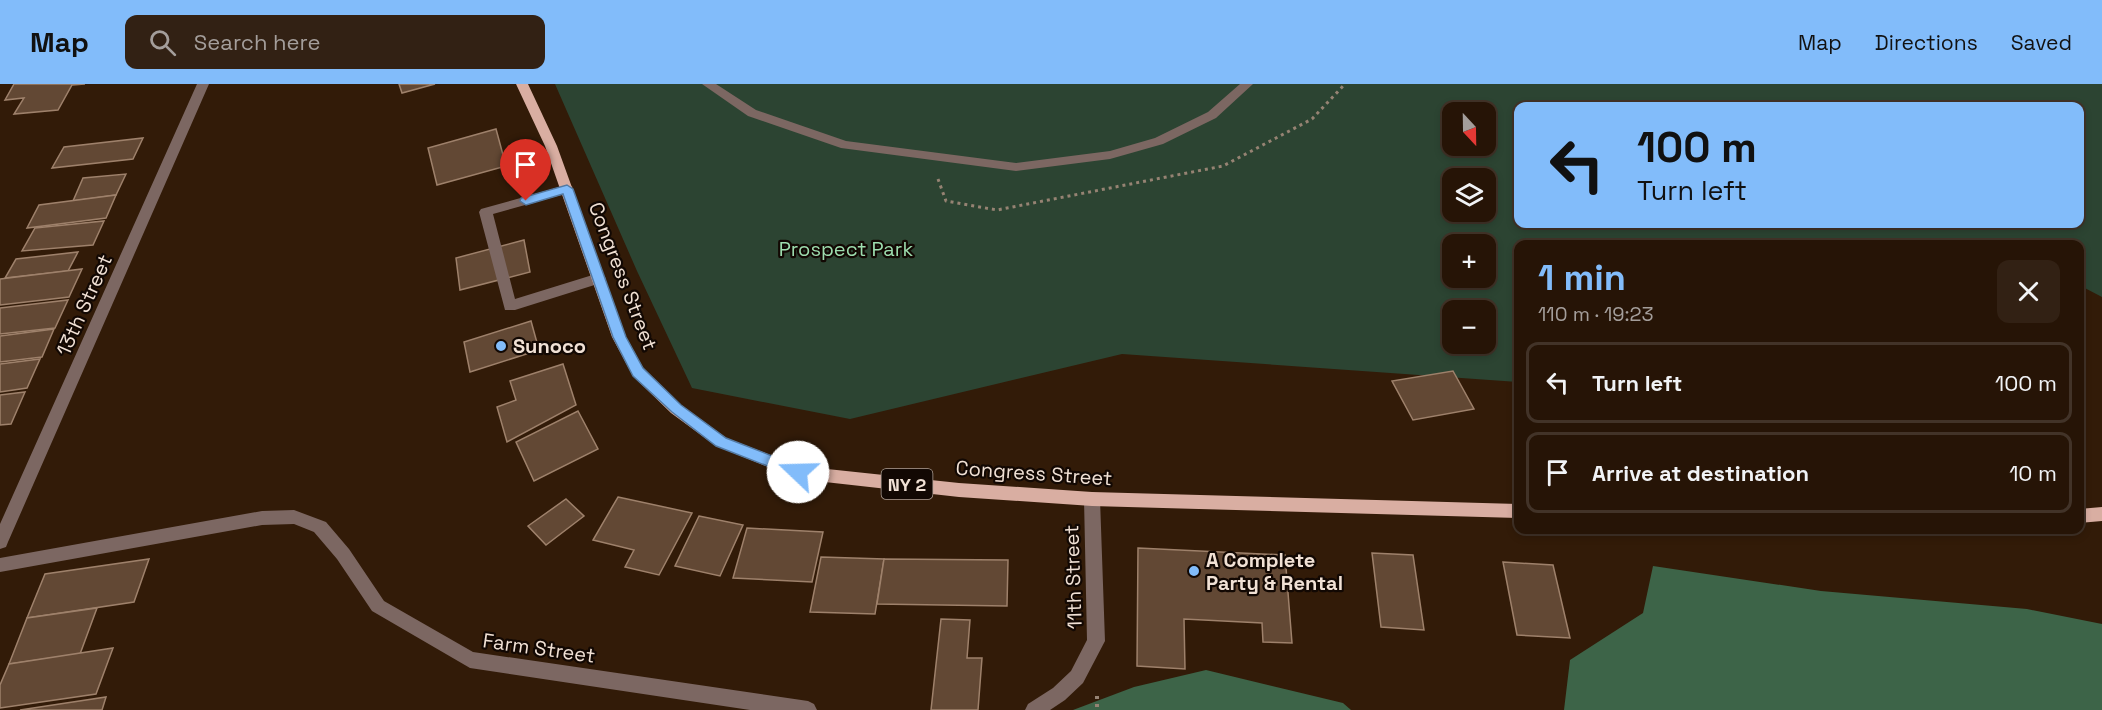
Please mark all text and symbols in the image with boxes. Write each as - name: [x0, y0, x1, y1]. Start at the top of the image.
- search box: [125, 15, 545, 69]
- text: Map: [30, 24, 89, 60]
- icon: search: [146, 26, 179, 59]
- text: Search here: [194, 28, 321, 56]
- text: Map: [1798, 29, 1842, 56]
- text: Directions: [1875, 29, 1978, 56]
- text: Saved: [2011, 29, 2072, 56]
- north arrow: [1442, 102, 1496, 156]
- map controls: [1442, 102, 1496, 354]
- text: 100 m: [1637, 121, 1757, 174]
- icon: left: [1538, 126, 1616, 204]
- pin: [500, 139, 551, 201]
- icon: arrive: [509, 148, 542, 181]
- button: layers: [1442, 168, 1496, 222]
- text: Turn left: [1637, 173, 1747, 208]
- street label: Congress Street: [583, 198, 663, 354]
- button: +: [1442, 234, 1496, 288]
- park label: Prospect Park: [779, 236, 913, 262]
- street label: 13th Street: [50, 250, 118, 360]
- text: 1 min: [1538, 255, 1626, 301]
- button: close: [1997, 260, 2060, 323]
- button: −: [1442, 300, 1496, 354]
- text: 110 m · 19:23: [1538, 301, 1654, 327]
- place label: Sunoco: [513, 333, 586, 359]
- marker: Sunoco: [494, 339, 508, 353]
- icon: left: [1541, 366, 1574, 399]
- text: Turn left: [1592, 369, 1682, 397]
- text: 100 m: [1995, 369, 2057, 397]
- position arrow: [766, 440, 830, 504]
- street label: Congress Street: [955, 455, 1113, 491]
- icon: arrive: [1541, 456, 1574, 489]
- text: Arrive at destination: [1592, 459, 1809, 487]
- text: 10 m: [2009, 459, 2057, 487]
- road number: NY 2: [882, 469, 932, 499]
- street label: 11th Street: [1058, 524, 1088, 630]
- place label: A Complete Party & Rental: [1206, 547, 1343, 596]
- marker: A Complete Party & Rental: [1187, 564, 1201, 578]
- street label: Farm Street: [481, 627, 597, 669]

